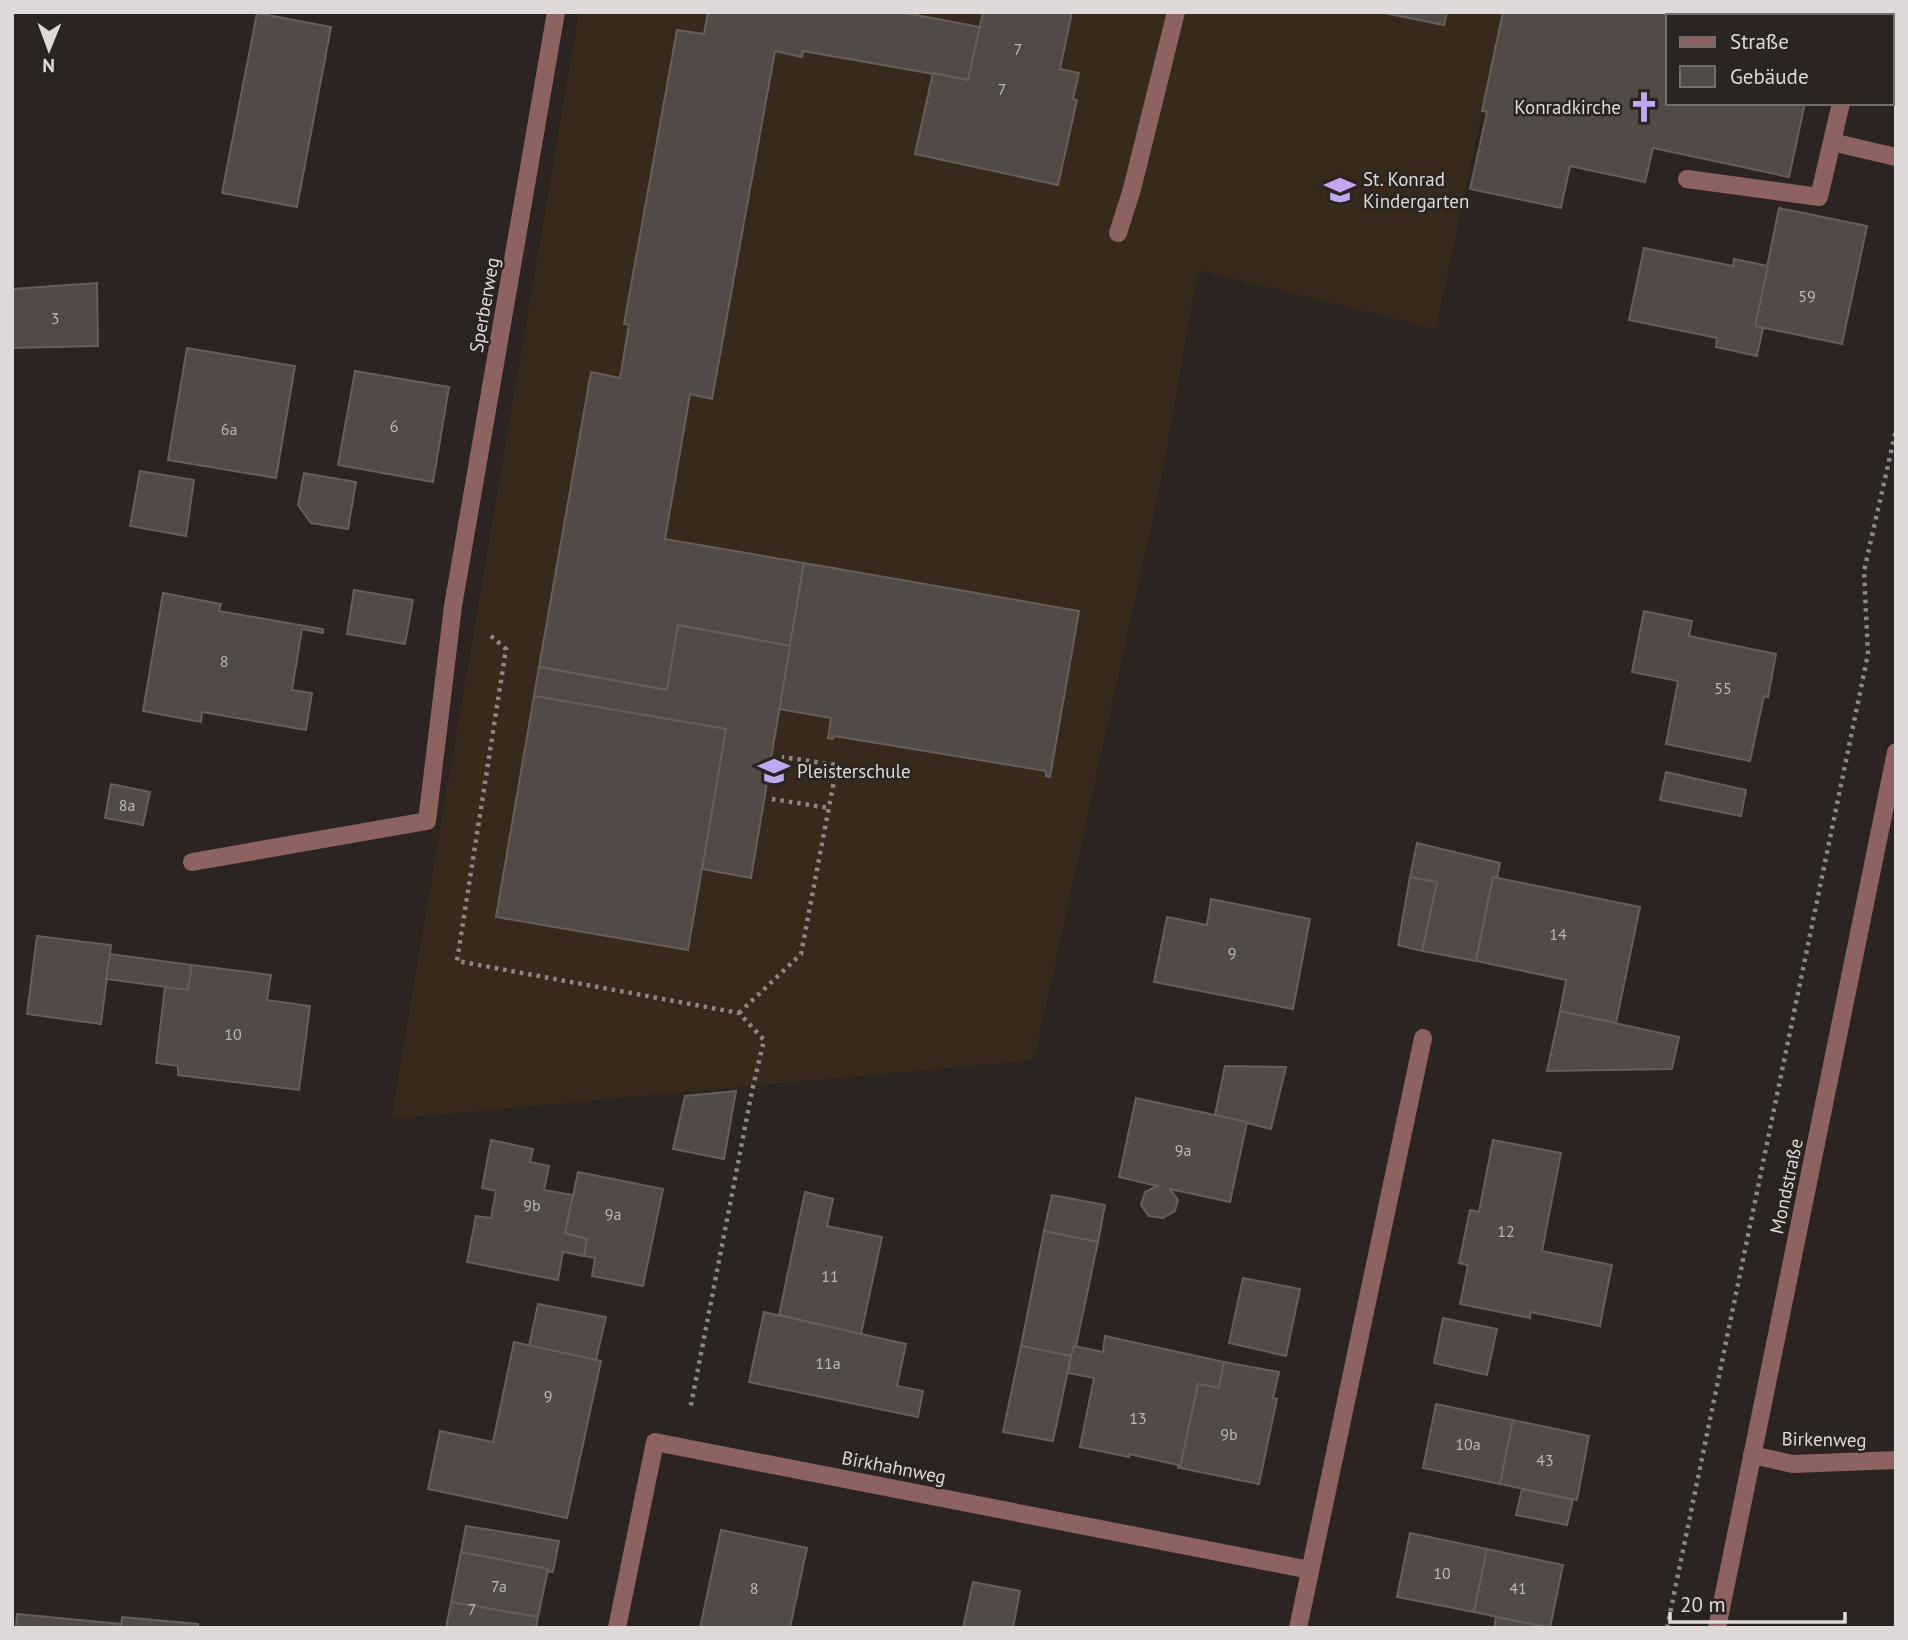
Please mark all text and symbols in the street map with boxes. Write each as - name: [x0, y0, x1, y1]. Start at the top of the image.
- north arrow: [14, 14, 84, 84]
- legend: [1666, 14, 1894, 105]
- text: Straße: [1730, 28, 1789, 55]
- house number: 7: [1014, 39, 1022, 59]
- text: N: [42, 54, 55, 78]
- text: Gebäude: [1730, 63, 1809, 90]
- house number: 7: [998, 79, 1006, 99]
- church icon: Konradkirche: [1627, 90, 1661, 124]
- place label: Konradkirche: [1514, 95, 1621, 119]
- place label: St. Konrad Kindergarten: [1363, 167, 1469, 213]
- school or university icon: St. Konrad Kindergarten: [1323, 173, 1357, 207]
- street label: Sperberweg: [464, 256, 504, 354]
- house number: 59: [1798, 286, 1816, 306]
- house number: 3: [51, 308, 59, 328]
- house number: 6: [390, 416, 398, 436]
- house number: 6a: [221, 419, 237, 439]
- house number: 8: [220, 651, 228, 671]
- house number: 55: [1714, 678, 1732, 698]
- school or university icon: Pleisterschule: [757, 754, 791, 788]
- place label: Pleisterschule: [797, 759, 911, 783]
- house number: 8a: [119, 795, 135, 815]
- house number: 14: [1549, 924, 1567, 944]
- house number: 9: [1228, 943, 1236, 963]
- house number: 10: [224, 1024, 242, 1044]
- street label: Mondstraße: [1764, 1136, 1808, 1236]
- house number: 9a: [1175, 1140, 1191, 1160]
- house number: 9b: [523, 1195, 541, 1215]
- house number: 9a: [605, 1204, 621, 1224]
- house number: 12: [1497, 1221, 1515, 1241]
- house number: 11: [821, 1266, 839, 1286]
- house number: 11a: [815, 1353, 841, 1373]
- house number: 9: [544, 1386, 552, 1406]
- house number: 13: [1129, 1408, 1147, 1428]
- house number: 9b: [1220, 1424, 1238, 1444]
- street label: Birkenweg: [1781, 1426, 1867, 1452]
- house number: 10a: [1455, 1434, 1481, 1454]
- street label: Birkhahnweg: [840, 1445, 948, 1489]
- house number: 43: [1536, 1450, 1554, 1470]
- house number: 10: [1433, 1563, 1451, 1583]
- house number: 7a: [491, 1576, 507, 1596]
- house number: 8: [750, 1578, 758, 1598]
- house number: 41: [1509, 1578, 1527, 1598]
- scale bar: [1670, 1580, 1845, 1624]
- text: 20 m: [1680, 1591, 1726, 1618]
- house number: 7: [468, 1599, 476, 1619]

